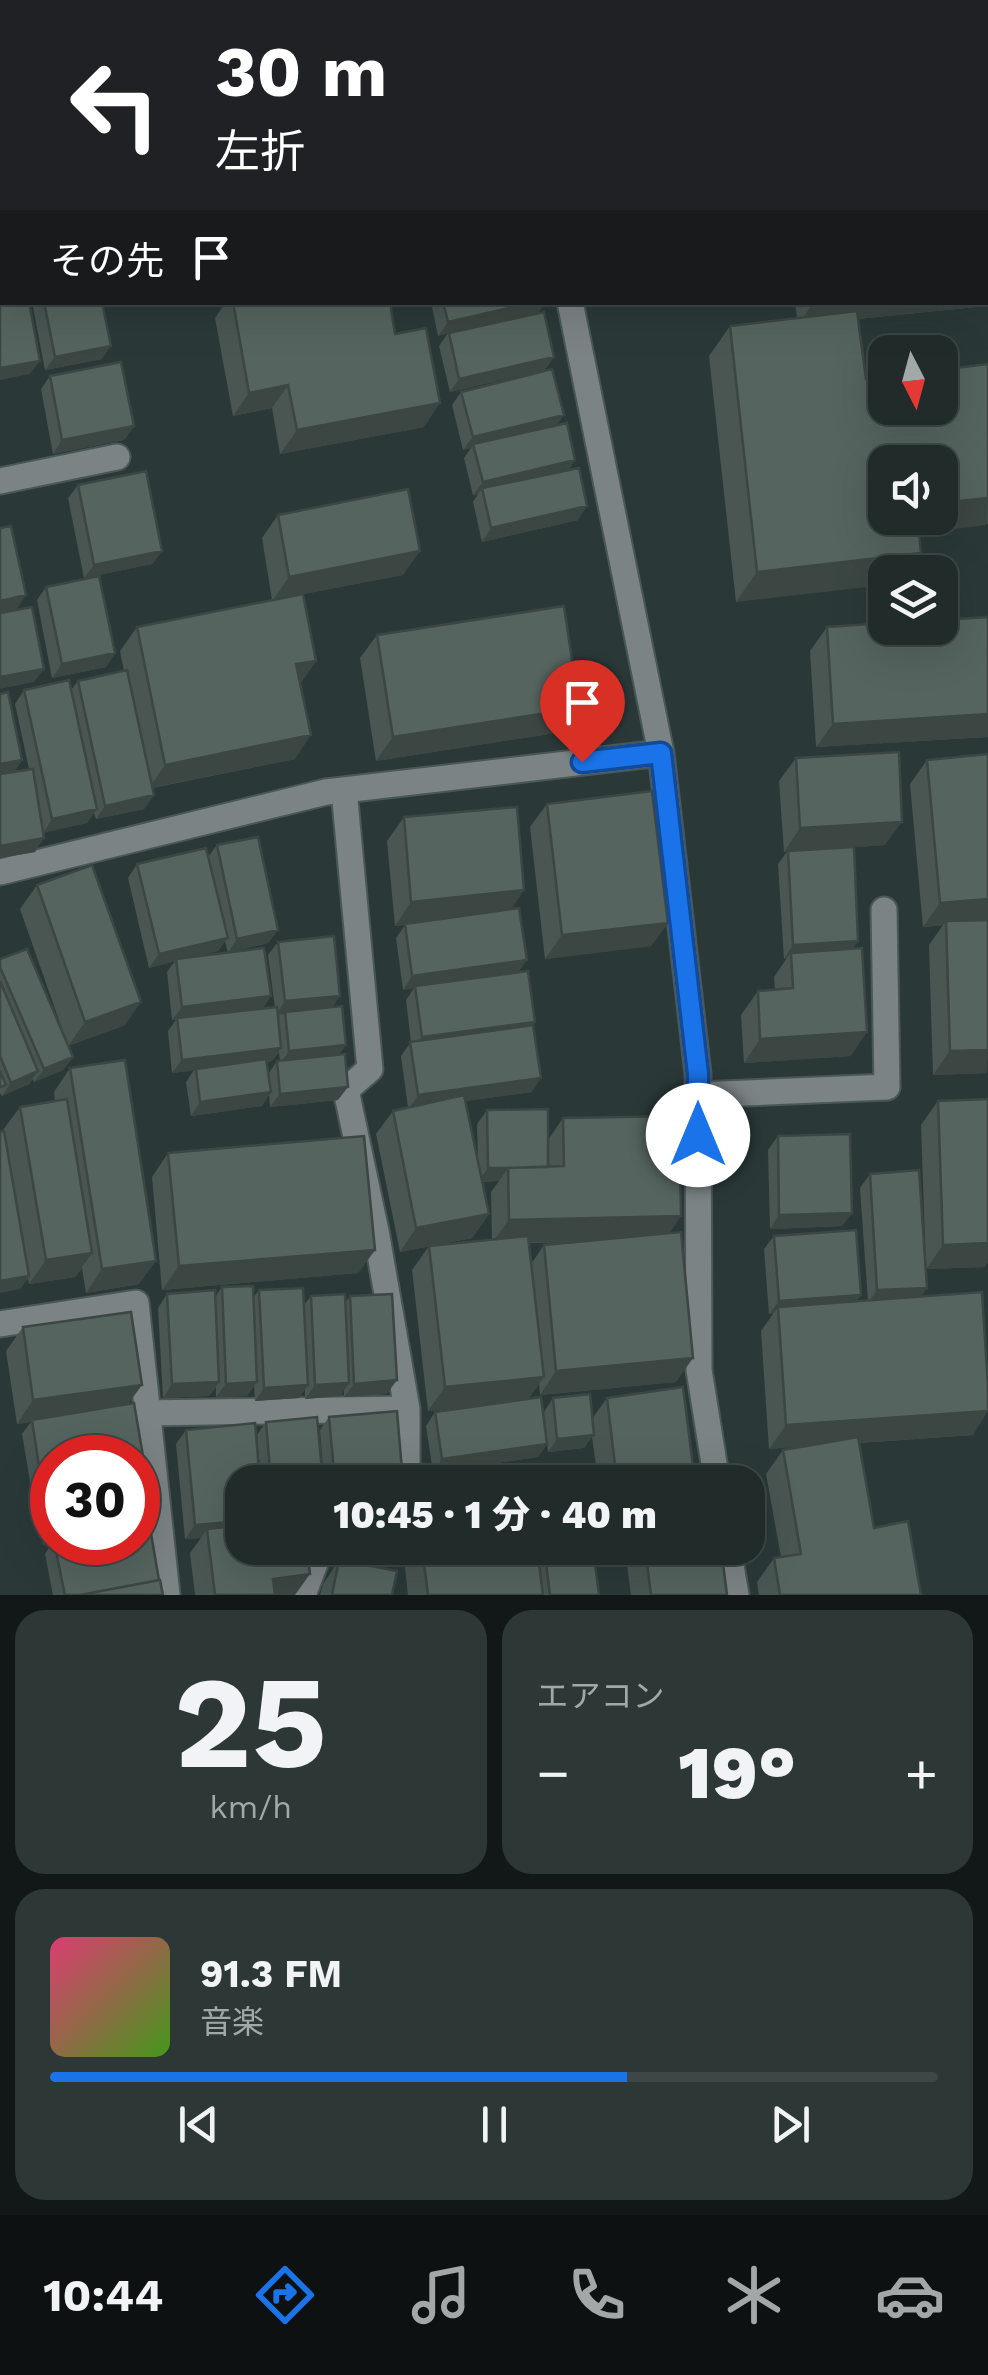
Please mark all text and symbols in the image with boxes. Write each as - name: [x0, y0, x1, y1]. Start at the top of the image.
- text: 30 m: [215, 31, 387, 113]
- icon: left: [50, 40, 180, 170]
- text: 左折: [215, 125, 305, 178]
- icon: arrive: [184, 230, 239, 285]
- text: その先: [50, 239, 164, 283]
- north arrow: [868, 335, 958, 425]
- map controls: [868, 335, 958, 645]
- button: sound: [868, 445, 958, 535]
- button: layers: [868, 555, 958, 645]
- pin: [540, 660, 625, 763]
- icon: arrive: [555, 675, 610, 730]
- position arrow: [646, 1083, 750, 1187]
- speed limit sign: 30: [30, 1435, 160, 1565]
- text: 10:45 · 1 分 · 40 m: [333, 1493, 657, 1537]
- text: 25: [174, 1646, 327, 1799]
- text: エアコン: [537, 1677, 665, 1715]
- text: 19°: [678, 1728, 796, 1816]
- text: −: [537, 1741, 570, 1805]
- text: +: [905, 1741, 938, 1805]
- text: km/h: [210, 1788, 292, 1826]
- text: 91.3 FM: [200, 1952, 342, 1996]
- text: 音楽: [200, 2003, 264, 2041]
- icon: previous: [171, 2097, 226, 2152]
- icon: pause: [467, 2097, 522, 2152]
- icon: next: [763, 2097, 818, 2152]
- icon: directions: [250, 2260, 320, 2330]
- icon: music: [406, 2260, 476, 2330]
- icon: phone: [562, 2260, 632, 2330]
- icon: climate: [719, 2260, 789, 2330]
- icon: car: [875, 2260, 945, 2330]
- text: 10:44: [43, 2269, 163, 2322]

